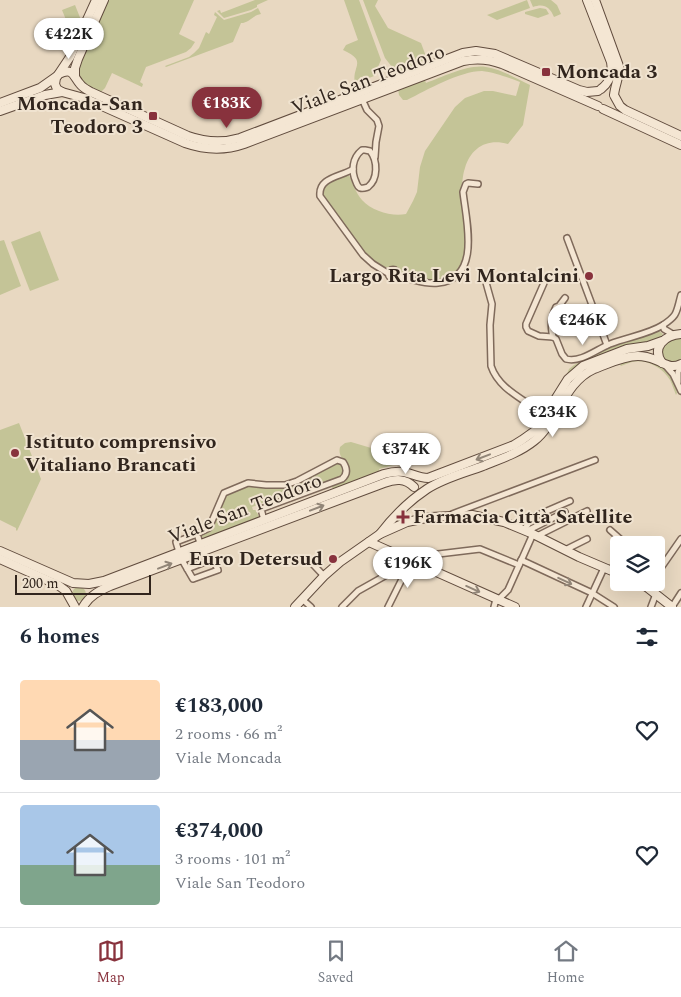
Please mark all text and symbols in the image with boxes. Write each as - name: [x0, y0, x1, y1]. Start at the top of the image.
- pin: €422K: [34, 18, 104, 60]
- text: €422K: [45, 22, 93, 46]
- street label: Viale San Teodoro: [287, 37, 449, 123]
- place label: Moncada 3: [556, 57, 657, 87]
- marker: Moncada 3: [540, 66, 552, 78]
- pin: €183K: [192, 86, 262, 129]
- place label: Moncada-San Teodoro 3: [16, 89, 143, 142]
- text: €183K: [203, 91, 251, 115]
- marker: Moncada-San Teodoro 3: [147, 110, 159, 122]
- place label: Largo Rita Levi Montalcini: [329, 261, 579, 291]
- marker: Largo Rita Levi Montalcini: [583, 270, 595, 282]
- pin: €246K: [548, 304, 618, 346]
- text: €246K: [559, 308, 607, 332]
- pin: €234K: [518, 396, 588, 438]
- text: €234K: [529, 400, 577, 424]
- place label: Istituto comprensivo Vitaliano Brancati: [25, 427, 216, 480]
- pin: €374K: [371, 432, 441, 475]
- text: €374K: [382, 437, 430, 461]
- marker: Istituto comprensivo Vitaliano Brancati: [9, 447, 21, 459]
- one-way arrow: [475, 453, 491, 462]
- street label: Viale San Teodoro: [164, 466, 326, 552]
- place label: Farmacia Città Satellite: [413, 502, 632, 532]
- one-way arrow: [308, 503, 324, 512]
- marker: Farmacia Città Satellite: [397, 511, 409, 523]
- map controls: [610, 536, 665, 591]
- button: layers: [610, 536, 665, 591]
- place label: Euro Detersud: [189, 544, 323, 574]
- pin: €196K: [373, 546, 443, 589]
- text: €196K: [384, 551, 432, 575]
- marker: Euro Detersud: [327, 553, 339, 565]
- one-way arrow: [157, 561, 172, 570]
- scale bar: [15, 572, 151, 595]
- text: 200 m: [22, 573, 59, 594]
- one-way arrow: [557, 577, 572, 586]
- one-way arrow: [465, 584, 480, 594]
- text: 6 homes: [20, 621, 100, 653]
- icon: filters: [633, 623, 661, 651]
- text: €183,000: [175, 690, 263, 722]
- icon: home: [60, 700, 120, 760]
- icon: heart: [633, 716, 661, 744]
- text: 2 rooms · 66 m²: [175, 722, 282, 746]
- text: Viale Moncada: [175, 746, 282, 770]
- text: €374,000: [175, 815, 263, 847]
- icon: home: [60, 825, 120, 885]
- icon: heart: [633, 841, 661, 869]
- text: 3 rooms · 101 m²: [175, 847, 290, 871]
- text: Viale San Teodoro: [175, 871, 305, 895]
- tab: Map: [97, 937, 125, 988]
- tab: Saved: [318, 937, 354, 988]
- tab: Home: [547, 937, 584, 988]

